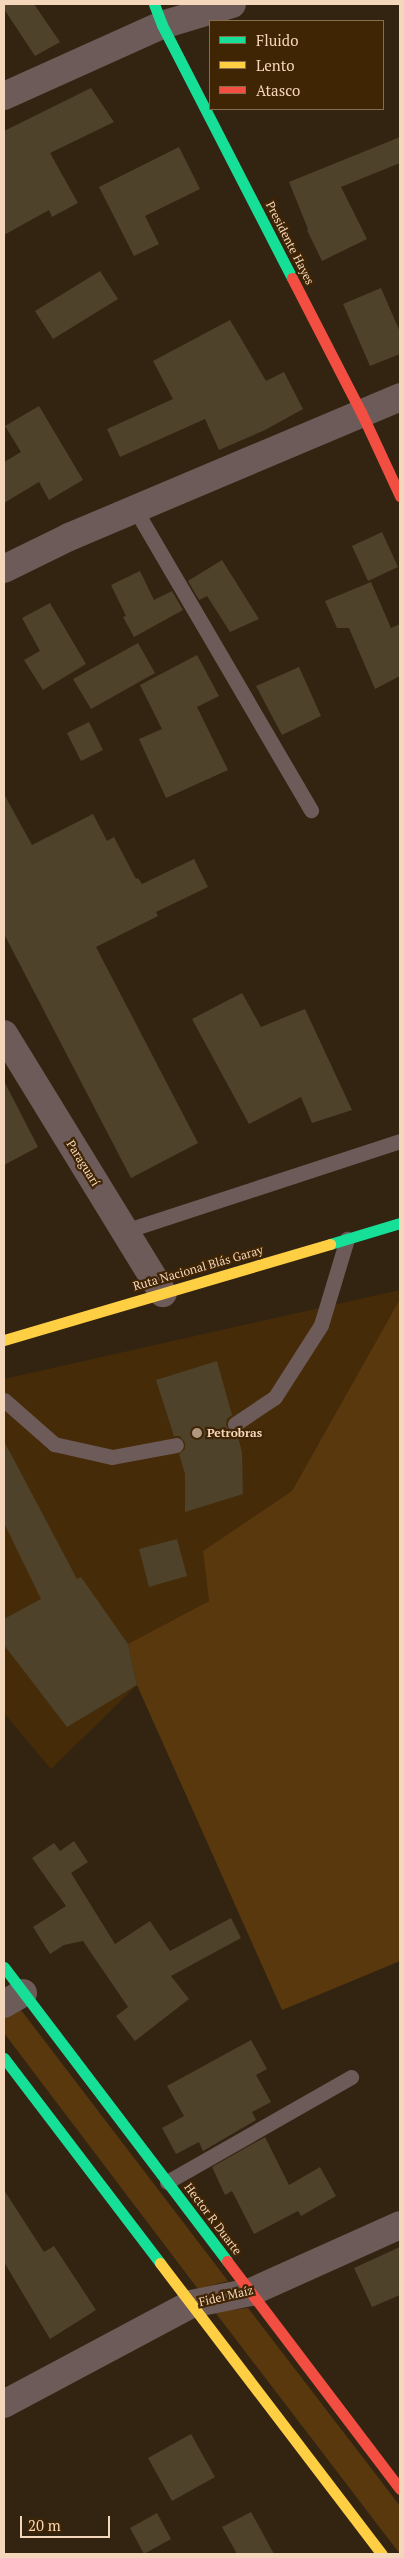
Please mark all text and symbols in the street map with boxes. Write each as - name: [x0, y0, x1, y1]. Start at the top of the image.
- legend: [209, 20, 384, 110]
- text: Fluido: [256, 30, 298, 50]
- text: Lento: [256, 55, 295, 75]
- text: Atasco: [256, 80, 300, 100]
- street label: Presidente Hayes: [263, 199, 317, 287]
- street label: Paraguarí: [63, 1137, 103, 1189]
- street label: Ruta Nacional Blás Garay: [131, 1243, 265, 1293]
- place label: Petrobras: [207, 1426, 262, 1440]
- marker: Petrobras: [191, 1427, 203, 1439]
- street label: Hector R Duarte: [181, 2180, 245, 2258]
- street label: Fidel Maíz: [197, 2283, 255, 2309]
- scale bar: [22, 2506, 112, 2538]
- text: 20 m: [28, 2515, 61, 2535]

